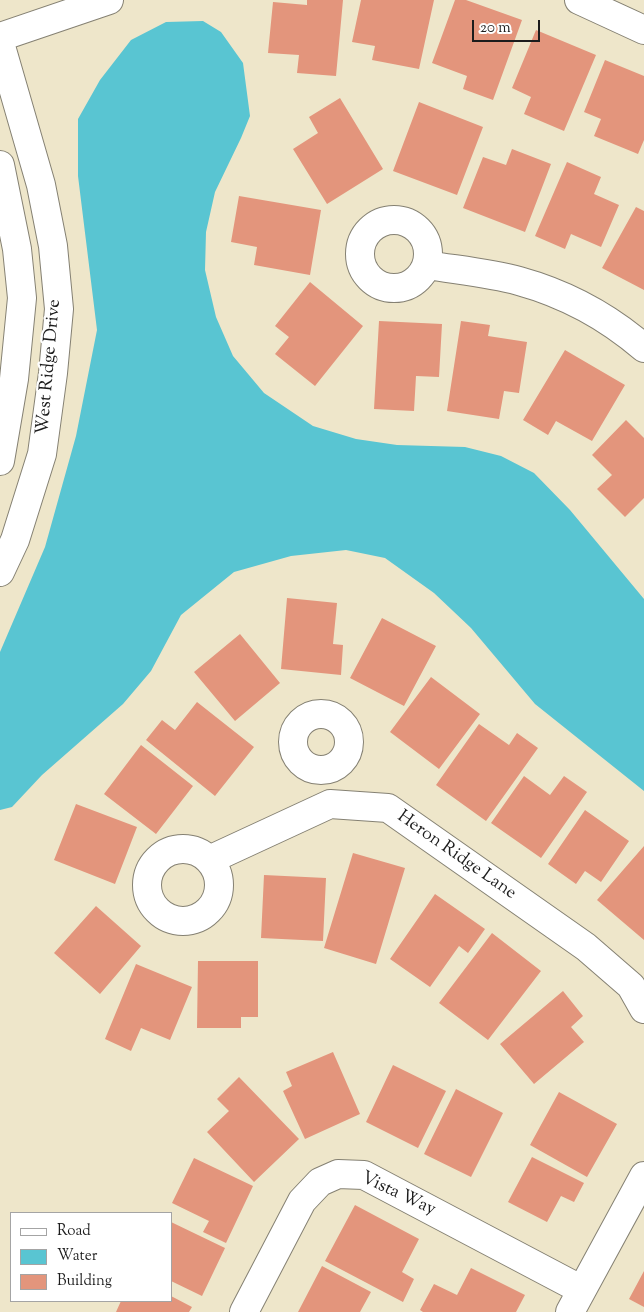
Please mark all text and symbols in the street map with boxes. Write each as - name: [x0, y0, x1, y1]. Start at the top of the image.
- scale bar: [474, 10, 542, 42]
- text: 20 m: [480, 18, 511, 39]
- street label: West Ridge Drive: [33, 298, 67, 436]
- street label: Heron Ridge Lane: [392, 807, 520, 905]
- street label: Vista Way: [357, 1168, 439, 1222]
- legend: [10, 1212, 172, 1302]
- text: Road: [57, 1221, 91, 1242]
- text: Water: [57, 1246, 97, 1267]
- text: Building: [57, 1271, 112, 1292]

